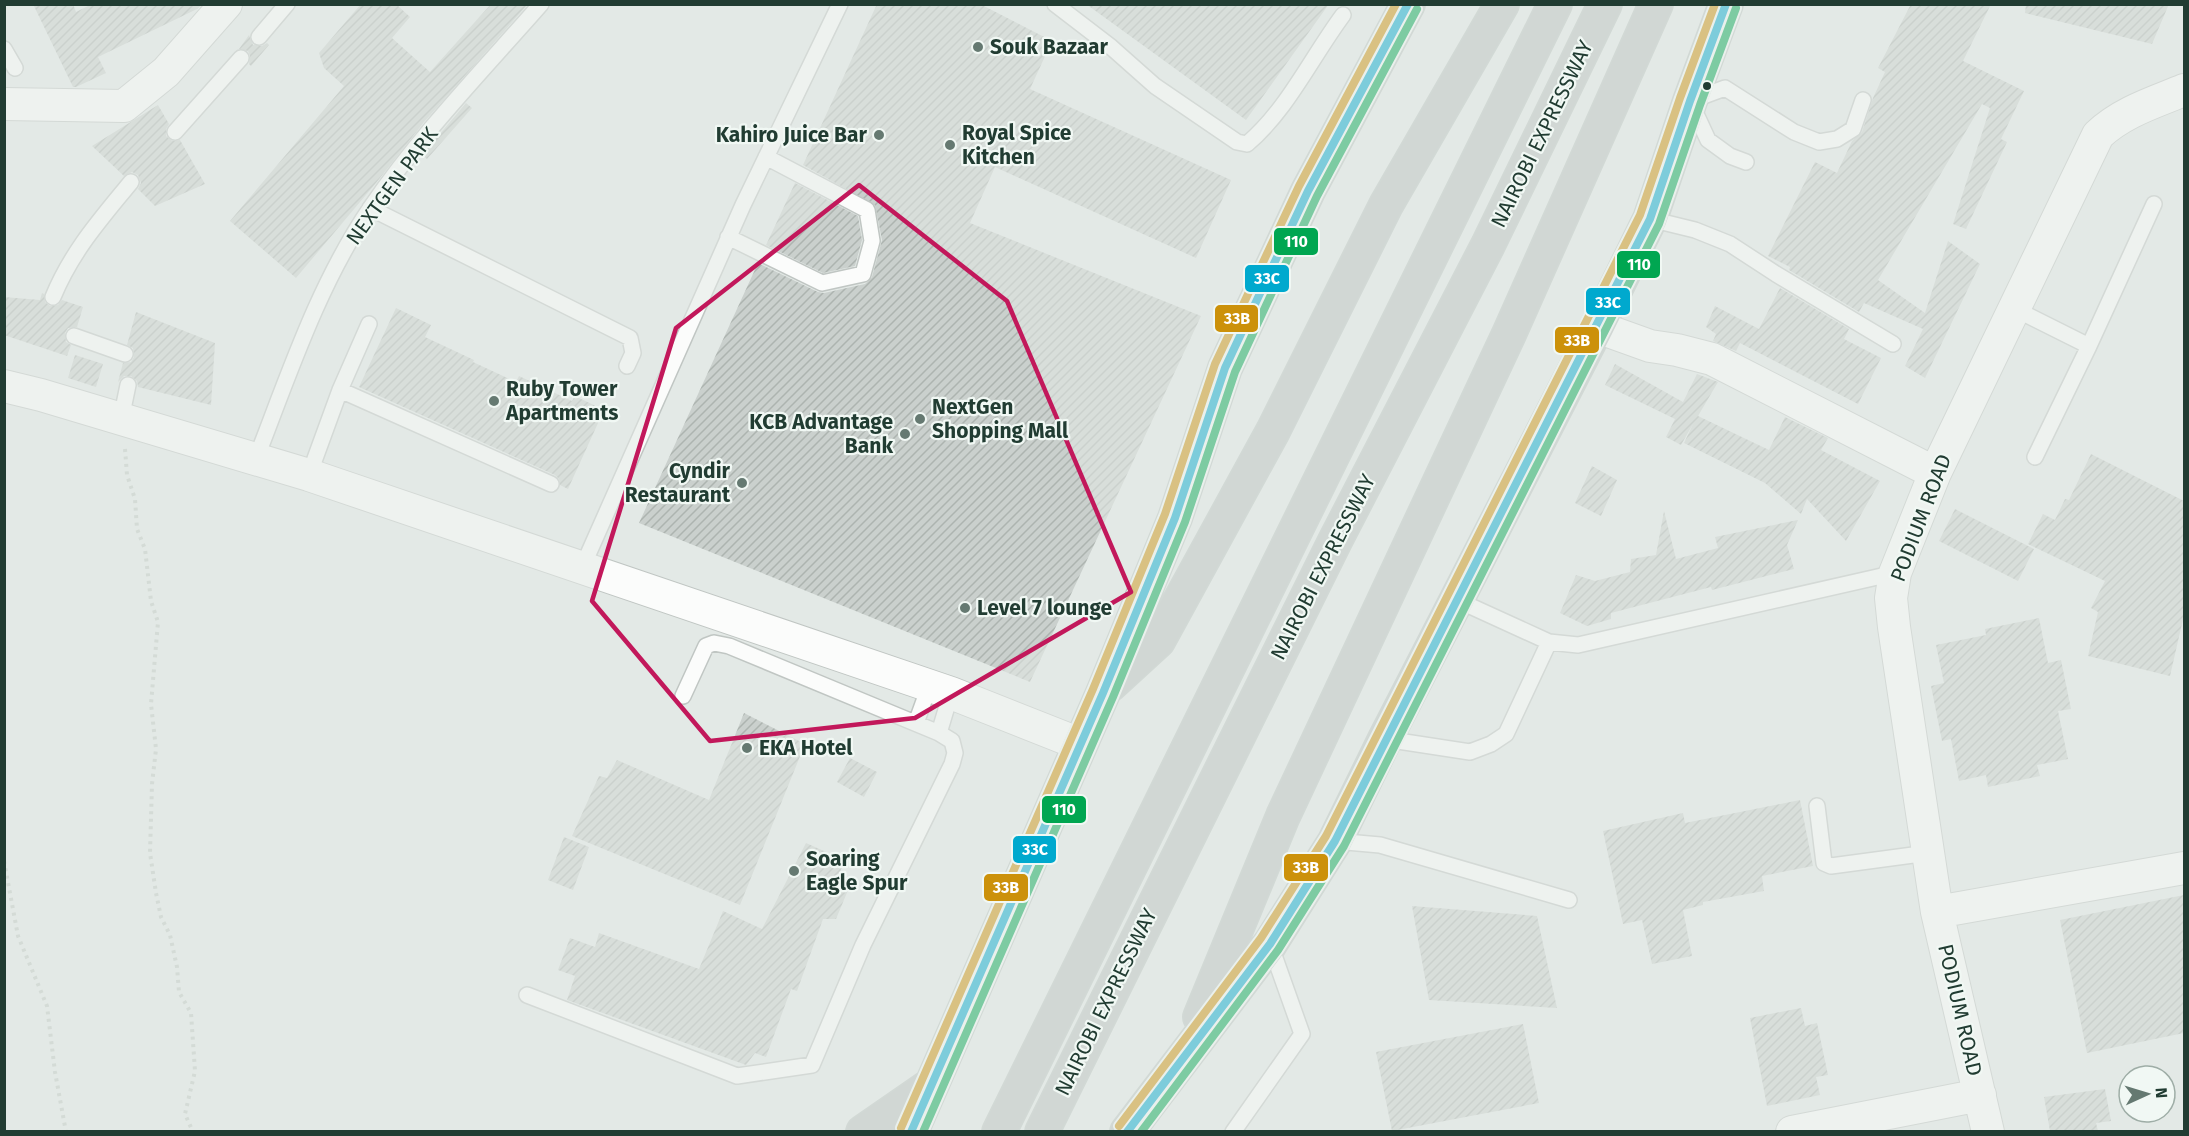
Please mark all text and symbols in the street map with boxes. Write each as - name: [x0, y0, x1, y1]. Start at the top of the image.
- place label: Souk Bazaar: [990, 34, 1109, 60]
- street label: NAIROBI EXPRESSWAY: [1485, 36, 1599, 232]
- marker: Souk Bazaar: [971, 40, 985, 54]
- unlabelled marker: [1701, 80, 1713, 92]
- place label: Royal Spice Kitchen: [962, 120, 1072, 170]
- street label: NEXTGEN PARK: [340, 121, 444, 250]
- place label: Kahiro Juice Bar: [716, 122, 868, 148]
- marker: Kahiro Juice Bar: [872, 128, 886, 142]
- marker: Royal Spice Kitchen: [943, 138, 957, 152]
- line badge: 110: [1273, 227, 1319, 256]
- text: 110: [1284, 232, 1308, 251]
- line badge: 110: [1616, 250, 1661, 279]
- text: 110: [1627, 255, 1651, 274]
- line badge: 33C: [1244, 264, 1290, 293]
- text: 33C: [1253, 269, 1281, 288]
- line badge: 33C: [1585, 287, 1631, 316]
- text: 33C: [1594, 293, 1622, 312]
- line badge: 33B: [1214, 304, 1259, 333]
- text: 33B: [1223, 309, 1250, 328]
- line badge: 33B: [1554, 326, 1600, 354]
- text: 33B: [1563, 331, 1590, 350]
- place label: Ruby Tower Apartments: [505, 376, 618, 426]
- marker: Ruby Tower Apartments: [487, 394, 501, 408]
- place label: NextGen Shopping Mall: [932, 394, 1069, 444]
- place label: KCB Advantage Bank: [749, 409, 893, 459]
- marker: NextGen Shopping Mall: [913, 412, 927, 426]
- marker: KCB Advantage Bank: [898, 427, 912, 441]
- street label: PODIUM ROAD: [1885, 450, 1957, 586]
- place label: Cyndir Restaurant: [625, 458, 731, 508]
- street label: NAIROBI EXPRESSWAY: [1265, 469, 1381, 664]
- marker: Cyndir Restaurant: [735, 476, 749, 490]
- place label: Level 7 lounge: [977, 595, 1113, 621]
- marker: Level 7 lounge: [958, 601, 972, 615]
- place label: EKA Hotel: [759, 735, 853, 761]
- marker: EKA Hotel: [740, 741, 754, 755]
- line badge: 110: [1041, 795, 1087, 824]
- text: 110: [1052, 800, 1076, 819]
- line badge: 33C: [1012, 835, 1057, 864]
- text: 33C: [1021, 840, 1049, 859]
- place label: Soaring Eagle Spur: [806, 846, 908, 896]
- line badge: 33B: [1283, 853, 1329, 882]
- text: 33B: [1292, 858, 1319, 877]
- marker: Soaring Eagle Spur: [787, 864, 801, 878]
- line badge: 33B: [983, 873, 1029, 902]
- text: 33B: [992, 878, 1019, 897]
- street label: NAIROBI EXPRESSWAY: [1049, 904, 1163, 1100]
- street label: PODIUM ROAD: [1932, 941, 1988, 1079]
- north arrow: [2117, 1064, 2177, 1124]
- text: N: [2152, 1087, 2171, 1099]

